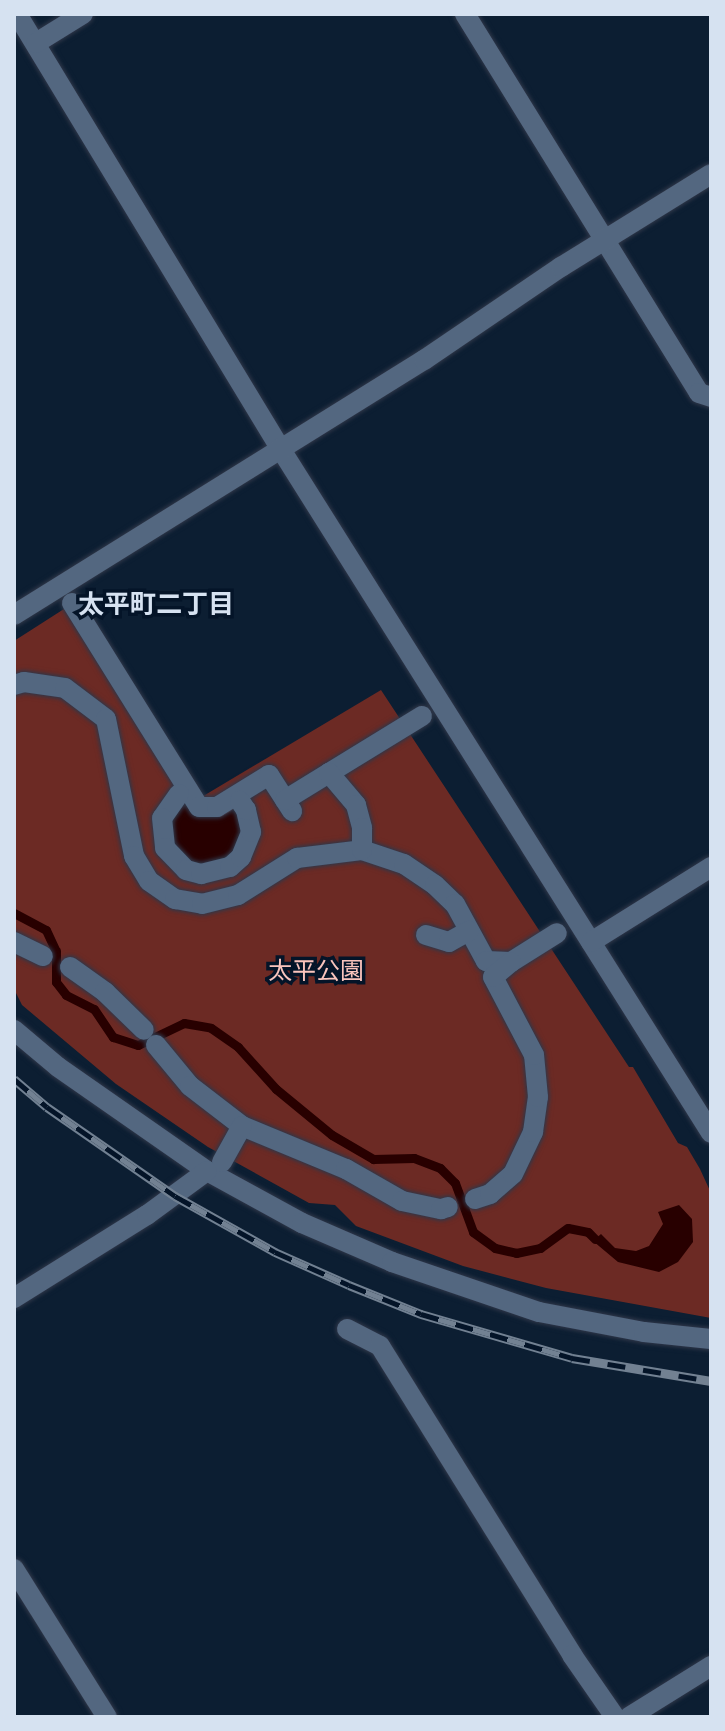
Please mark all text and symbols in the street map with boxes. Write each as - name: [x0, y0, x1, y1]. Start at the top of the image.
- district label: 太平町二丁目: [78, 588, 234, 620]
- park label: 太平公園: [268, 957, 364, 985]

